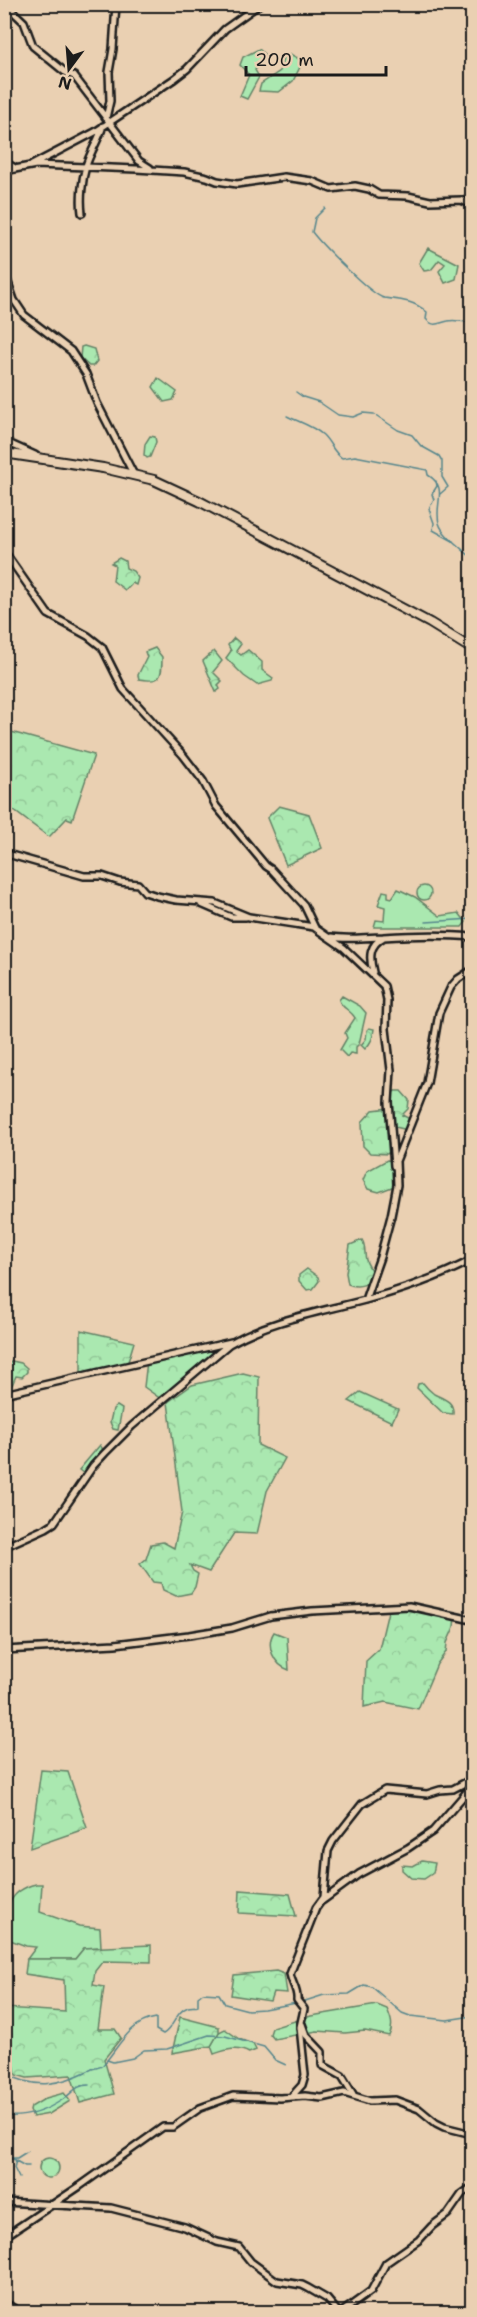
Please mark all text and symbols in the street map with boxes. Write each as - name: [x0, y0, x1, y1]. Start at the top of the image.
- north arrow: [39, 39, 99, 99]
- scale bar: [246, 39, 386, 77]
- text: 200 m: [255, 48, 314, 72]
- text: N: [56, 71, 74, 95]

